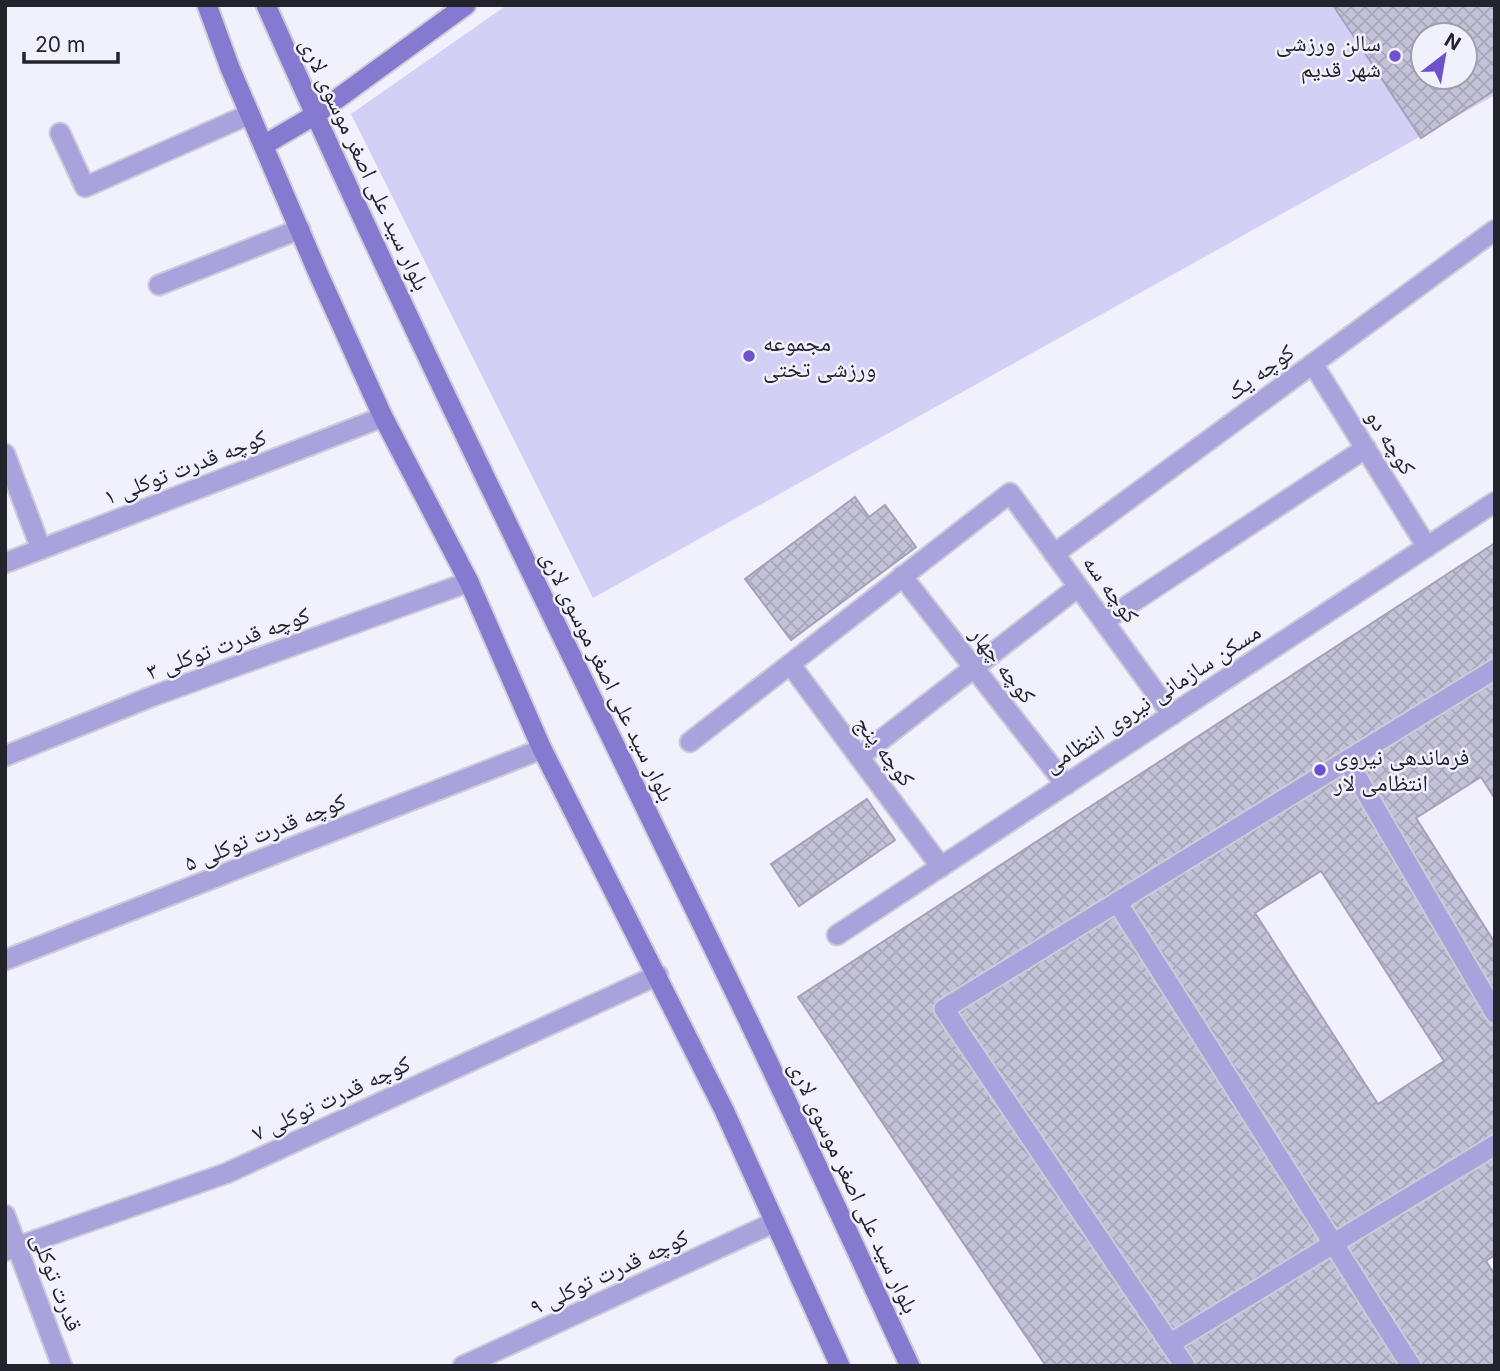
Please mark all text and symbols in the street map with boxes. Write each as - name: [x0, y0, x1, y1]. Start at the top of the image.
- scale bar: [24, 21, 119, 65]
- north arrow: [1409, 21, 1479, 91]
- text: N: [1440, 28, 1465, 55]
- place label: سالن ورزشی شهر قدیم: [1276, 29, 1381, 85]
- text: 20 m: [35, 32, 85, 57]
- street label: بلوار سید علی اصغر موسوی لاری: [294, 33, 436, 295]
- marker: سالن ورزشی شهر قدیم: [1387, 48, 1403, 64]
- place label: مجموعه ورزشی تختی: [763, 329, 876, 383]
- street label: کوچه یک: [1220, 338, 1300, 406]
- marker: مجموعه ورزشی تختی: [741, 348, 757, 364]
- street label: کوچه دو: [1360, 404, 1422, 480]
- street label: کوچه قدرت توکلی ۱: [100, 423, 271, 511]
- street label: بلوار سید علی اصغر موسوی لاری: [535, 546, 681, 806]
- street label: کوچه سه: [1077, 549, 1145, 629]
- street label: کوچه قدرت توکلی ۳: [142, 600, 314, 686]
- street label: مسکن سازمانی نیروی انتظامی: [1038, 617, 1266, 779]
- street label: کوچه چهار: [964, 620, 1042, 709]
- street label: کوچه پنج: [848, 710, 921, 793]
- place label: فرماندهی نیروی انتظامی لار: [1333, 743, 1469, 797]
- marker: فرماندهی نیروی انتظامی لار: [1312, 762, 1328, 778]
- street label: کوچه قدرت توکلی ۵: [180, 787, 350, 877]
- street label: کوچه قدرت توکلی ۷: [247, 1049, 415, 1147]
- street label: بلوار سید علی اصغر موسوی لاری: [783, 1056, 925, 1318]
- street label: کوچه قدرت توکلی ۹: [525, 1223, 693, 1321]
- street label: قدرت توکلی: [25, 1229, 89, 1335]

